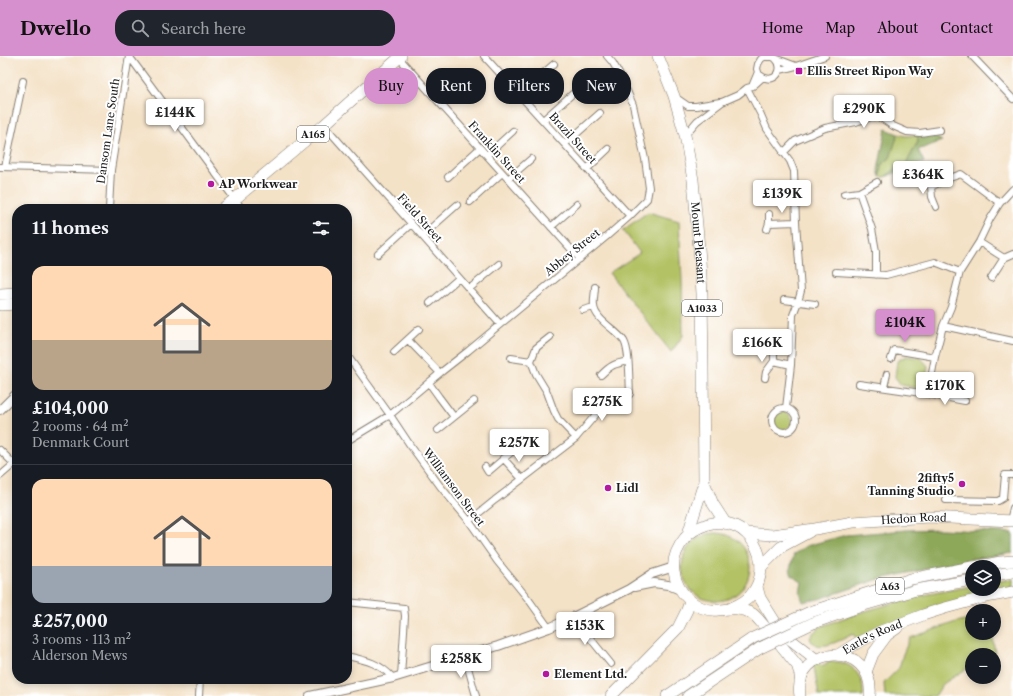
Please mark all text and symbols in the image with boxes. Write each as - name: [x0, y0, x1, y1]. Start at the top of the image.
- search box: [115, 10, 395, 46]
- text: Dwello: [20, 17, 91, 40]
- icon: search: [129, 17, 151, 39]
- text: Search here: [161, 19, 246, 38]
- text: Home: [762, 19, 803, 37]
- text: Map: [825, 19, 855, 37]
- text: About: [877, 19, 918, 37]
- text: Contact: [940, 19, 993, 37]
- place label: Ellis Street Ripon Way: [807, 64, 934, 78]
- marker: Ellis Street Ripon Way: [794, 66, 804, 76]
- chip: Buy: [364, 68, 418, 104]
- chip: Rent: [426, 68, 486, 104]
- chip: Filters: [494, 68, 564, 104]
- chip: New: [572, 68, 631, 104]
- street label: Dansom Lane South: [94, 77, 122, 185]
- pin: £290K: [836, 95, 892, 129]
- pin: £144K: [147, 99, 203, 133]
- text: £290K: [843, 100, 885, 116]
- text: £144K: [155, 104, 195, 120]
- street label: Brazil Street: [546, 109, 600, 167]
- street label: Franklin Street: [466, 118, 528, 186]
- road number: A165: [297, 126, 329, 142]
- pin: £364K: [895, 161, 951, 195]
- text: £364K: [902, 166, 944, 182]
- place label: AP Workwear: [218, 177, 298, 191]
- marker: AP Workwear: [206, 179, 216, 189]
- pin: £139K: [754, 180, 810, 214]
- text: £139K: [762, 185, 802, 201]
- street label: Field Street: [394, 191, 446, 245]
- street label: Mount Pleasant: [688, 201, 708, 284]
- icon: filters: [310, 217, 332, 239]
- text: 11 homes: [32, 218, 109, 238]
- street label: Abbey Street: [541, 225, 603, 279]
- icon: home: [146, 292, 218, 364]
- road number: A1033: [682, 300, 722, 316]
- pin: £104K: [877, 309, 933, 343]
- text: £104K: [885, 314, 925, 330]
- pin: £166K: [734, 329, 790, 363]
- text: £166K: [742, 334, 782, 350]
- pin: £170K: [917, 372, 973, 406]
- text: £170K: [925, 377, 965, 393]
- pin: £275K: [574, 388, 630, 422]
- text: £275K: [582, 393, 622, 409]
- text: £104,000: [32, 398, 109, 418]
- text: 2 rooms · 64 m²: [32, 418, 129, 434]
- pin: £257K: [491, 429, 547, 463]
- text: Denmark Court: [32, 434, 129, 450]
- text: £257K: [499, 434, 539, 450]
- street label: Williamson Street: [420, 445, 488, 529]
- place label: 2fifty5 Tanning Studio: [867, 471, 954, 498]
- marker: 2fifty5 Tanning Studio: [957, 479, 967, 489]
- place label: Lidl: [616, 481, 639, 495]
- marker: Lidl: [603, 483, 613, 493]
- icon: home: [146, 505, 218, 577]
- street label: Hedon Road: [880, 510, 947, 527]
- map controls: [965, 560, 1001, 684]
- button: layers: [965, 560, 1001, 596]
- road number: A63: [876, 578, 904, 594]
- button: +: [965, 604, 1001, 640]
- text: £257,000: [32, 611, 108, 631]
- pin: £153K: [557, 612, 613, 646]
- text: £153K: [565, 617, 605, 633]
- street label: Earle's Road: [840, 617, 904, 657]
- text: 3 rooms · 113 m²: [32, 631, 131, 647]
- pin: £258K: [433, 645, 489, 679]
- text: Alderson Mews: [32, 647, 127, 663]
- button: −: [965, 648, 1001, 684]
- text: £258K: [440, 650, 482, 666]
- place label: Element Ltd.: [554, 667, 627, 681]
- marker: Element Ltd.: [541, 669, 551, 679]

